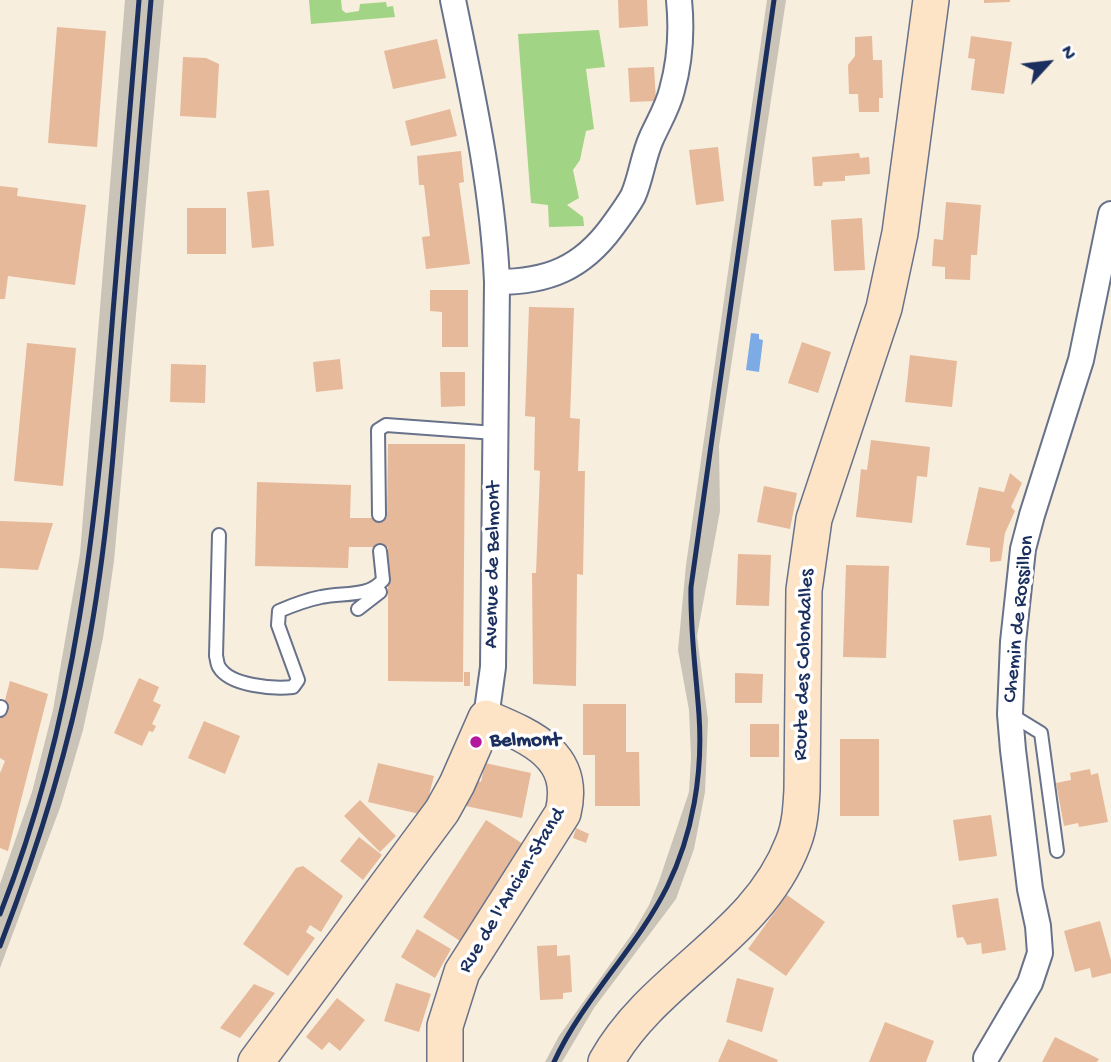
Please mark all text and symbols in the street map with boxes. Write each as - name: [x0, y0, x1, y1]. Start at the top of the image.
- north arrow: [1013, 28, 1083, 98]
- text: N: [1054, 42, 1080, 64]
- street label: Avenue de Belmont: [480, 481, 508, 649]
- street label: Chemin de Rossillon: [999, 534, 1041, 704]
- street label: Route des Colondalles: [789, 569, 821, 761]
- place label: Belmont: [490, 729, 561, 755]
- marker: Belmont: [468, 734, 484, 750]
- street label: Rue de l'Ancien-Stand: [454, 804, 572, 978]

